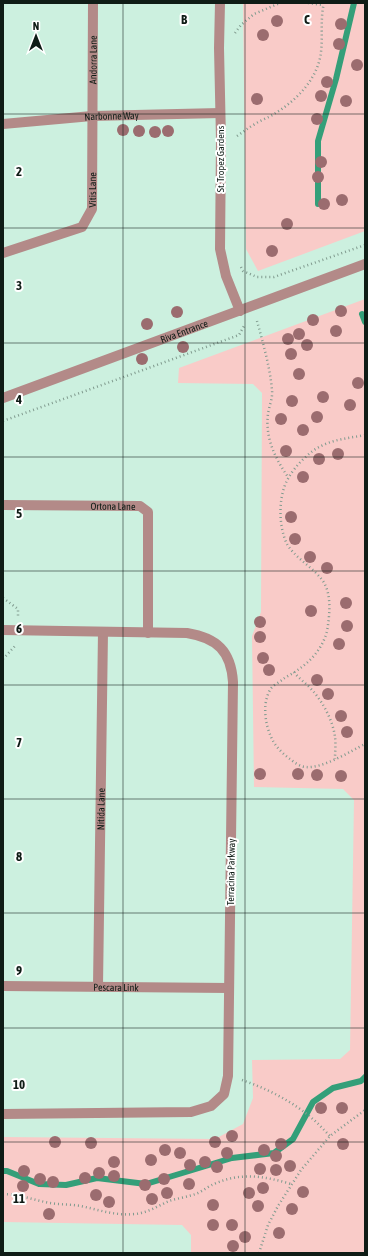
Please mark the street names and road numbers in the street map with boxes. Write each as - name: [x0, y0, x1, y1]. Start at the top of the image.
- street label: Andorra Lane: [87, 35, 98, 84]
- street label: Narbonne Way: [84, 109, 139, 122]
- street label: St. Tropez Gardens: [215, 125, 226, 192]
- street label: Vitis Lane: [87, 172, 98, 207]
- street label: Riva Entrance: [159, 317, 210, 345]
- street label: Ortona Lane: [90, 500, 136, 511]
- street label: Nitida Lane: [95, 787, 106, 830]
- street label: Terracina Parkway: [225, 838, 237, 906]
- street label: Pescara Link: [93, 981, 139, 993]

